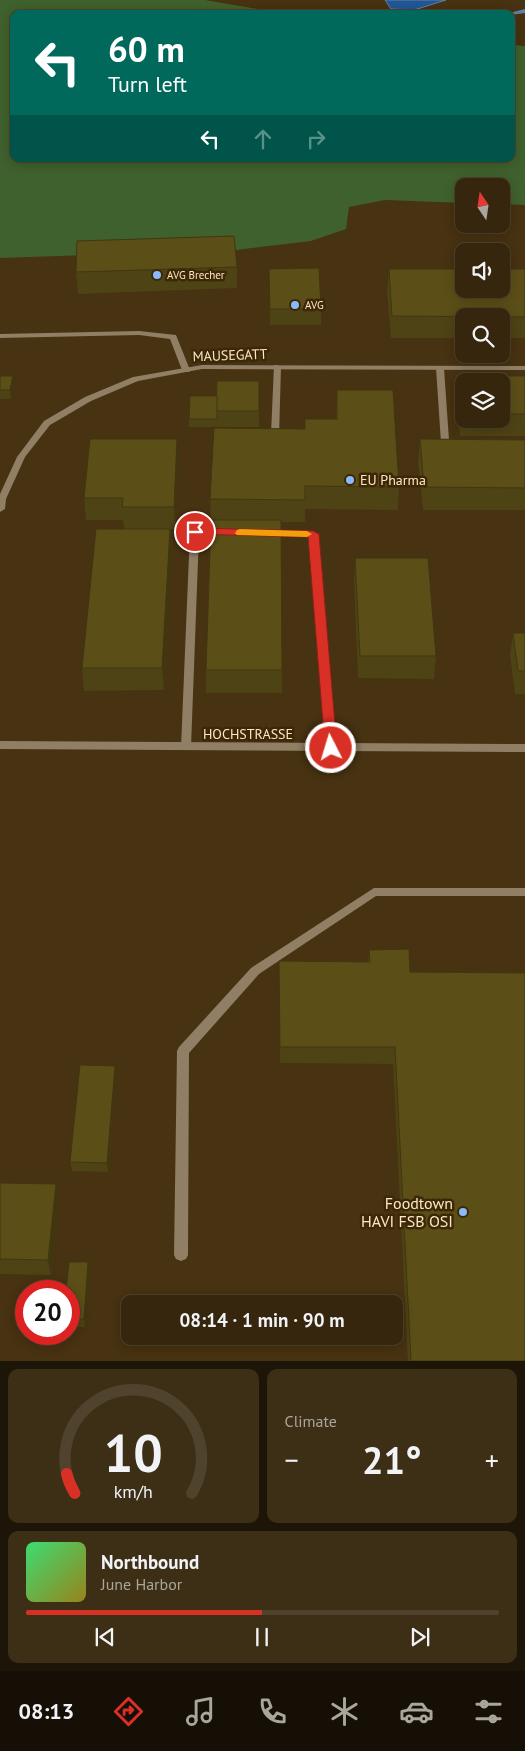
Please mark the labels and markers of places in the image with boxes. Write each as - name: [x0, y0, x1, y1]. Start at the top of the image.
- place label: AVG Brecher: [167, 268, 225, 282]
- marker: AVG Brecher: [151, 269, 163, 281]
- place label: AVG: [305, 298, 324, 312]
- marker: AVG: [289, 299, 301, 311]
- place label: EU Pharma: [360, 471, 426, 489]
- marker: EU Pharma: [344, 474, 356, 486]
- pin: [174, 511, 216, 553]
- place label: Foodtown HAVI FSB OSI: [361, 1193, 453, 1231]
- marker: Foodtown HAVI FSB OSI: [457, 1206, 469, 1218]

